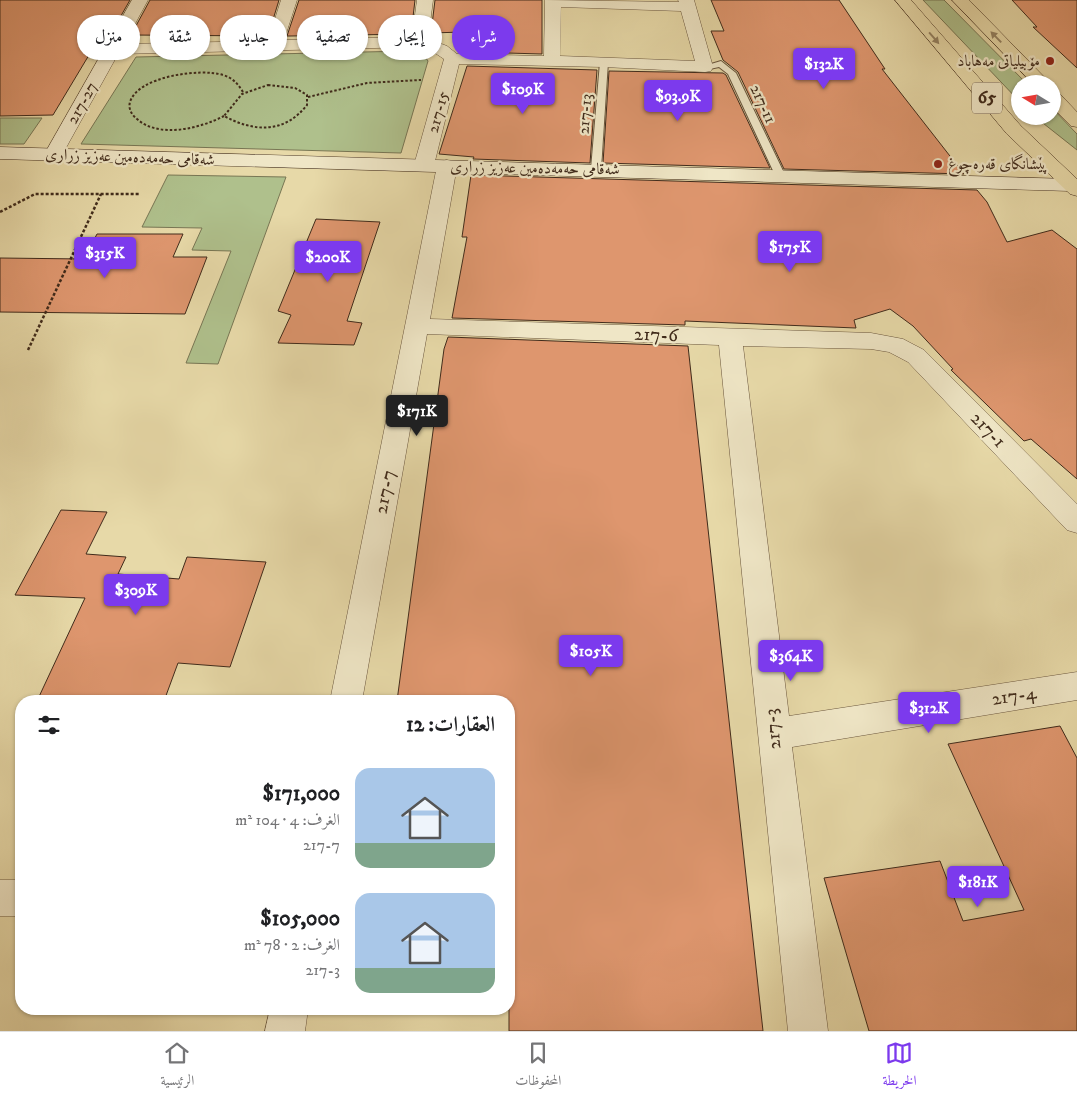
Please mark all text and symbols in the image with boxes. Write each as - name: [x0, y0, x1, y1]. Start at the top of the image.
- chip: منزل: [77, 15, 140, 60]
- chip: شقة: [150, 15, 210, 60]
- chip: جديد: [220, 15, 287, 60]
- chip: تصفية: [297, 15, 368, 60]
- chip: إيجار: [378, 15, 442, 60]
- chip: شراء: [452, 15, 515, 60]
- one-way arrow: [928, 31, 940, 43]
- one-way arrow: [990, 31, 1002, 43]
- pin: $132K: [789, 48, 859, 90]
- place label: مۆبیلیاتی مەهاباد: [957, 51, 1040, 71]
- text: $132K: [804, 54, 844, 74]
- marker: مۆبیلیاتی مەهاباد: [1044, 55, 1056, 67]
- pin: $109K: [488, 72, 558, 115]
- north arrow: [1011, 75, 1061, 125]
- map controls: [1011, 75, 1061, 125]
- street label: 217-27: [62, 79, 102, 127]
- text: $109K: [502, 79, 544, 99]
- pin: $93.9K: [637, 80, 719, 122]
- street label: 217-11: [745, 81, 781, 127]
- road number: 65: [972, 82, 1002, 114]
- text: $93.9K: [655, 86, 701, 106]
- street label: 217-15: [423, 89, 453, 135]
- street label: 217-13: [574, 93, 596, 135]
- street label: شەقامی حەمەدەمین عەزیز زراری: [45, 144, 215, 170]
- place label: پێشانگای قەرەچوغ: [948, 153, 1048, 177]
- street label: شەقامی حەمەدەمین عەزیز زراری: [450, 157, 620, 179]
- marker: پێشانگای قەرەچوغ: [932, 158, 944, 170]
- pin: $175K: [755, 230, 825, 273]
- pin: $315K: [70, 236, 140, 279]
- text: $175K: [769, 237, 811, 257]
- pin: $200K: [293, 240, 363, 283]
- text: $315K: [85, 243, 125, 263]
- text: $200K: [305, 247, 351, 267]
- street label: 217-6: [634, 323, 679, 347]
- pin: $171K: [382, 394, 452, 437]
- text: $171K: [397, 401, 437, 421]
- street label: 217-1: [965, 407, 1011, 453]
- street label: 217-7: [370, 468, 400, 516]
- pin: $309K: [101, 574, 171, 616]
- text: $309K: [115, 580, 157, 600]
- pin: $105K: [556, 634, 626, 677]
- pin: $364K: [756, 640, 826, 682]
- text: $105K: [570, 641, 612, 661]
- text: $364K: [769, 646, 813, 666]
- street label: 217-4: [990, 681, 1039, 711]
- pin: $312K: [894, 692, 964, 734]
- text: $312K: [909, 698, 949, 718]
- street label: 217-3: [759, 707, 787, 751]
- icon: filters: [35, 711, 63, 739]
- text: العقارات: 12: [406, 712, 495, 738]
- text: $171,000: [263, 781, 340, 807]
- icon: home: [395, 788, 455, 848]
- text: الغرف: 4 · 104 m²: [235, 810, 340, 830]
- text: 217-7: [303, 835, 340, 855]
- pin: $181K: [943, 866, 1013, 908]
- text: $181K: [958, 872, 998, 892]
- text: $105,000: [260, 906, 340, 932]
- icon: home: [395, 913, 455, 973]
- text: الغرف: 2 · 78 m²: [244, 935, 340, 955]
- text: 217-3: [305, 960, 340, 980]
- tab: الرئيسية: [161, 1039, 194, 1094]
- tab: المحفوظات: [515, 1039, 561, 1094]
- tab: الخريطة: [882, 1039, 916, 1094]

